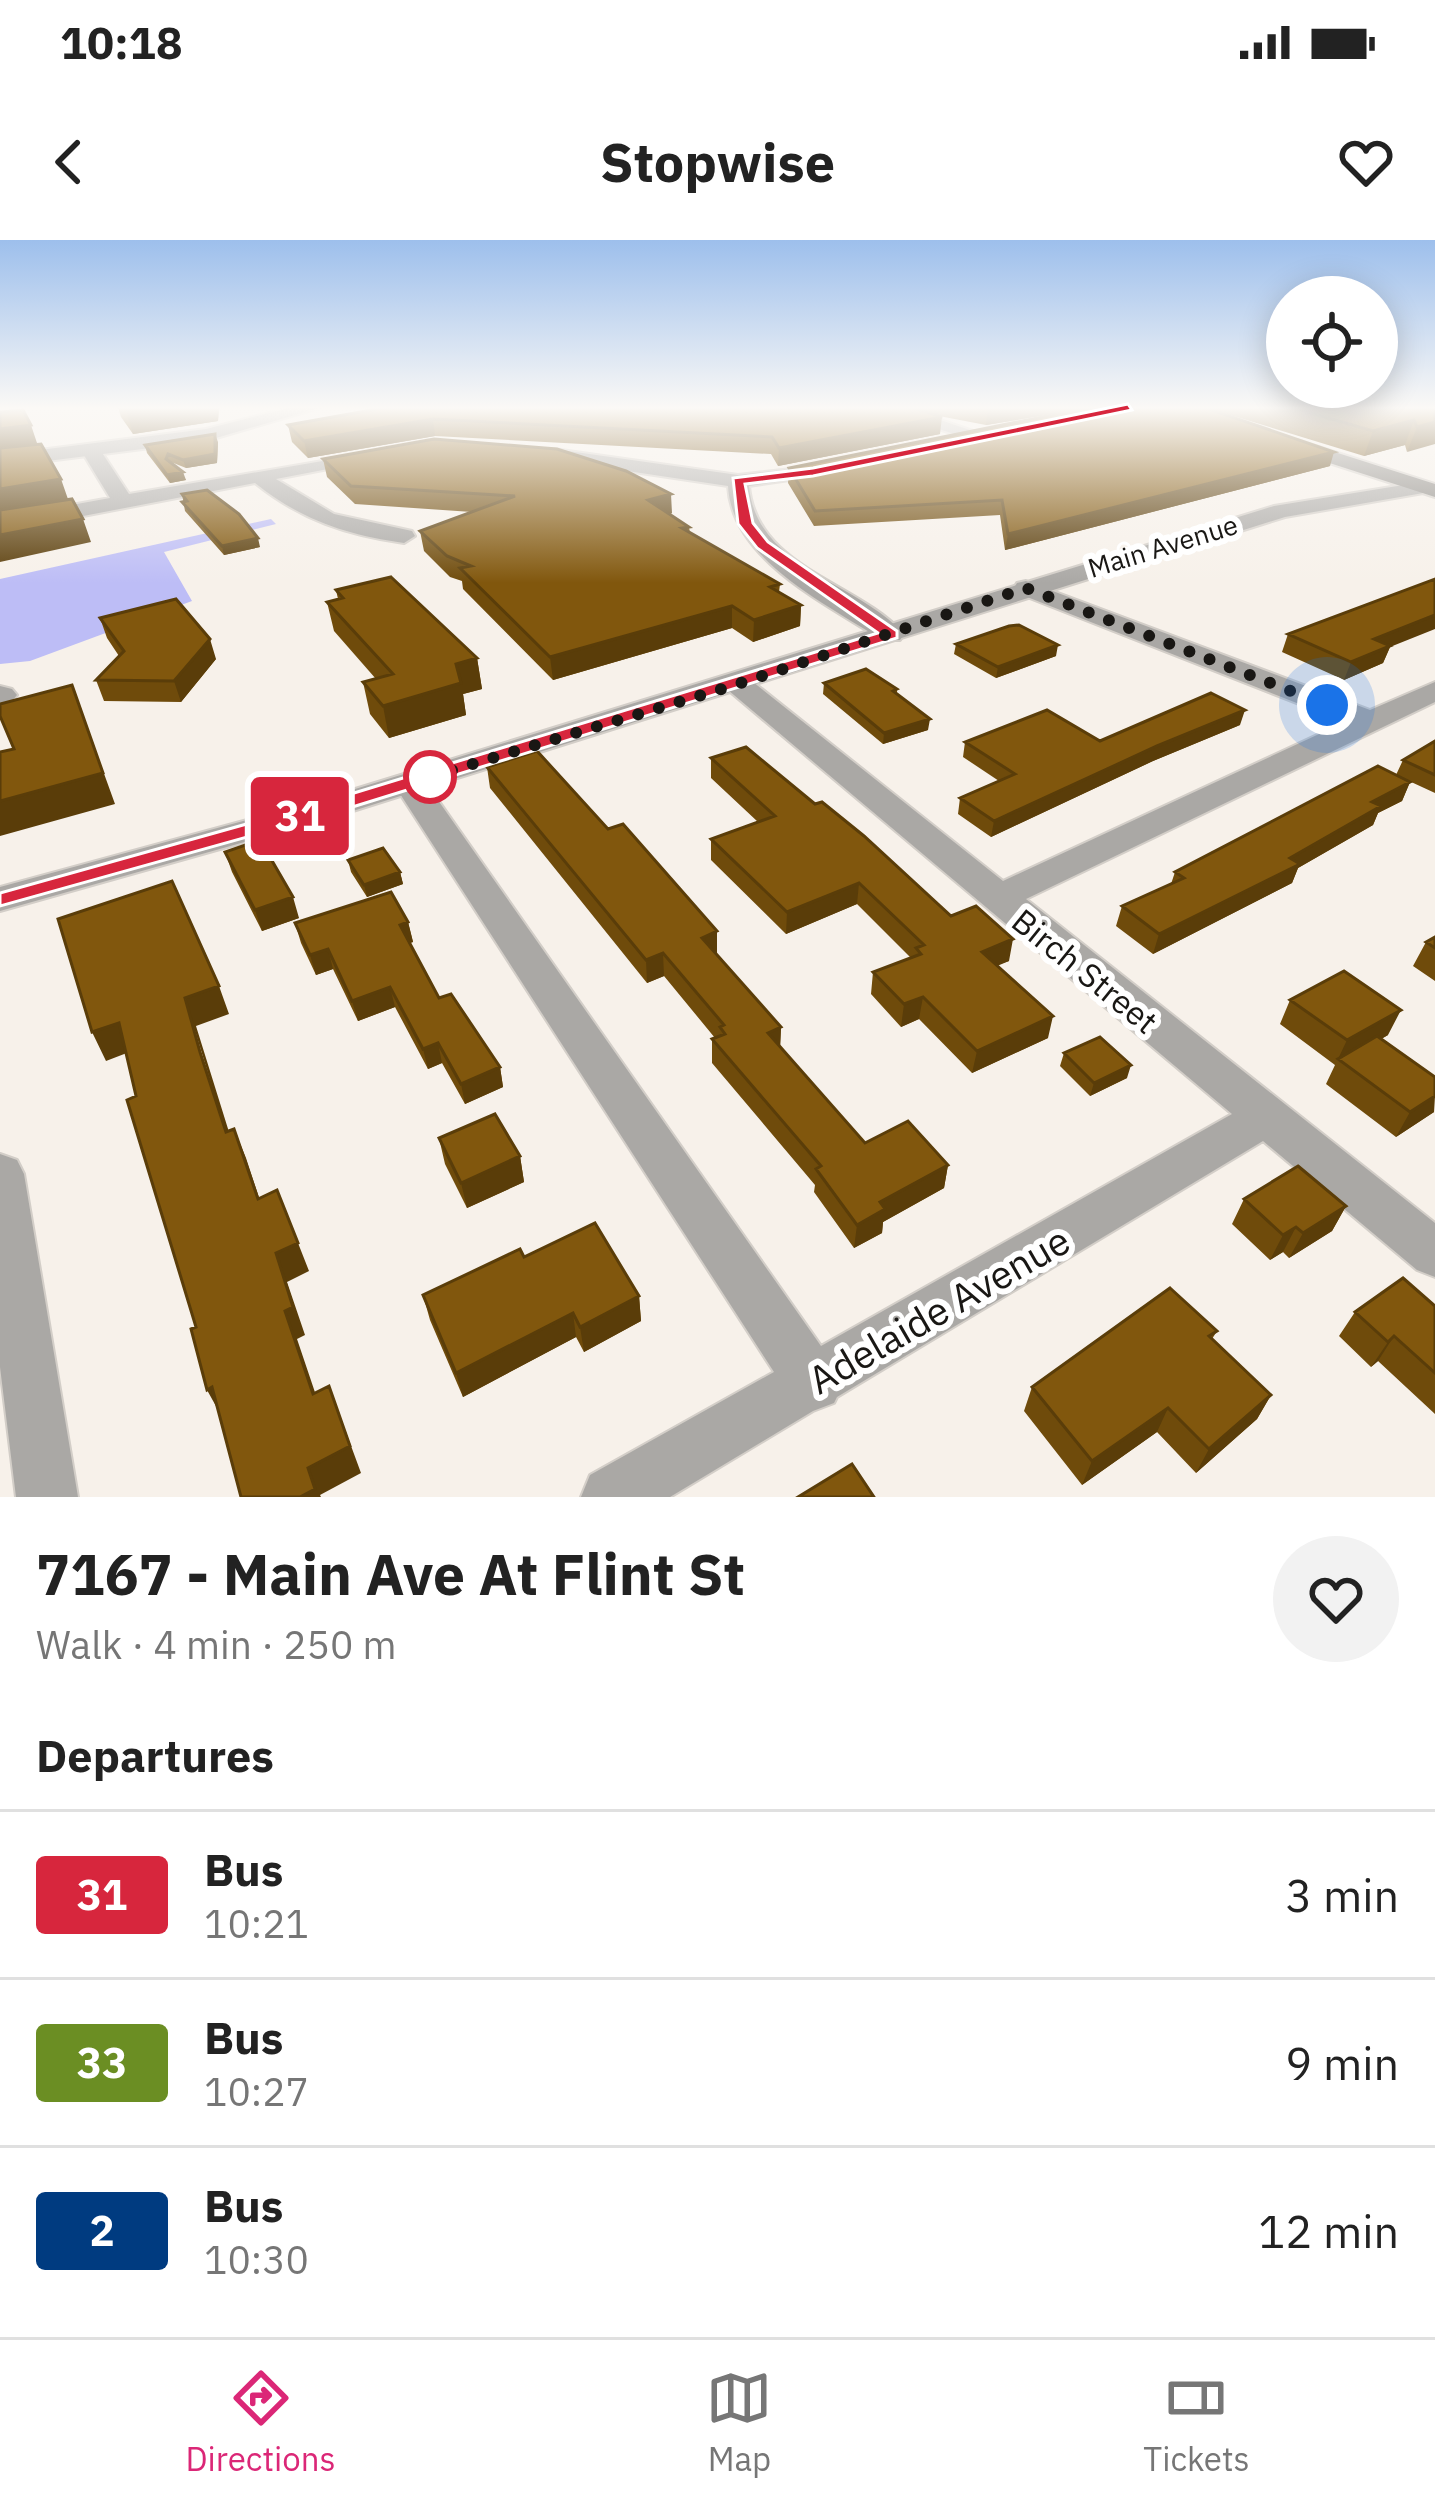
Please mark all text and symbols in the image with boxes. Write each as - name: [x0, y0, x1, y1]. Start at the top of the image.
- text: 10:18: [60, 13, 183, 71]
- text: Stopwise: [600, 127, 835, 197]
- icon: back: [36, 129, 102, 195]
- icon: heart: [1333, 129, 1399, 195]
- map controls: [1266, 276, 1398, 408]
- button: locate: [1266, 276, 1398, 408]
- street label: Main Avenue: [1083, 506, 1242, 585]
- your location: [1297, 675, 1357, 735]
- unlabelled marker: [405, 752, 455, 802]
- line badge: 31: [246, 777, 354, 855]
- text: 31: [275, 788, 325, 843]
- street label: Birch Street: [1004, 899, 1167, 1043]
- street label: Adelaide Avenue: [799, 1214, 1079, 1405]
- button: heart: [1273, 1536, 1399, 1662]
- text: 7167 - Main Ave At Flint St: [36, 1537, 745, 1611]
- text: Walk · 4 min · 250 m: [36, 1619, 397, 1670]
- text: Departures: [36, 1726, 274, 1784]
- text: Bus: [204, 1840, 284, 1898]
- text: 3 min: [1285, 1866, 1399, 1924]
- text: 31: [77, 1867, 127, 1922]
- text: 10:21: [204, 1898, 309, 1949]
- text: Bus: [204, 2008, 284, 2066]
- text: 9 min: [1285, 2034, 1399, 2092]
- text: 33: [77, 2035, 127, 2090]
- text: 10:27: [204, 2066, 309, 2117]
- text: Bus: [204, 2176, 284, 2234]
- text: 12 min: [1258, 2202, 1399, 2260]
- text: 2: [89, 2203, 115, 2258]
- text: 10:30: [204, 2234, 309, 2285]
- tab: Directions: [185, 2365, 336, 2480]
- tab: Map: [706, 2365, 772, 2480]
- tab: Tickets: [1143, 2365, 1250, 2480]

